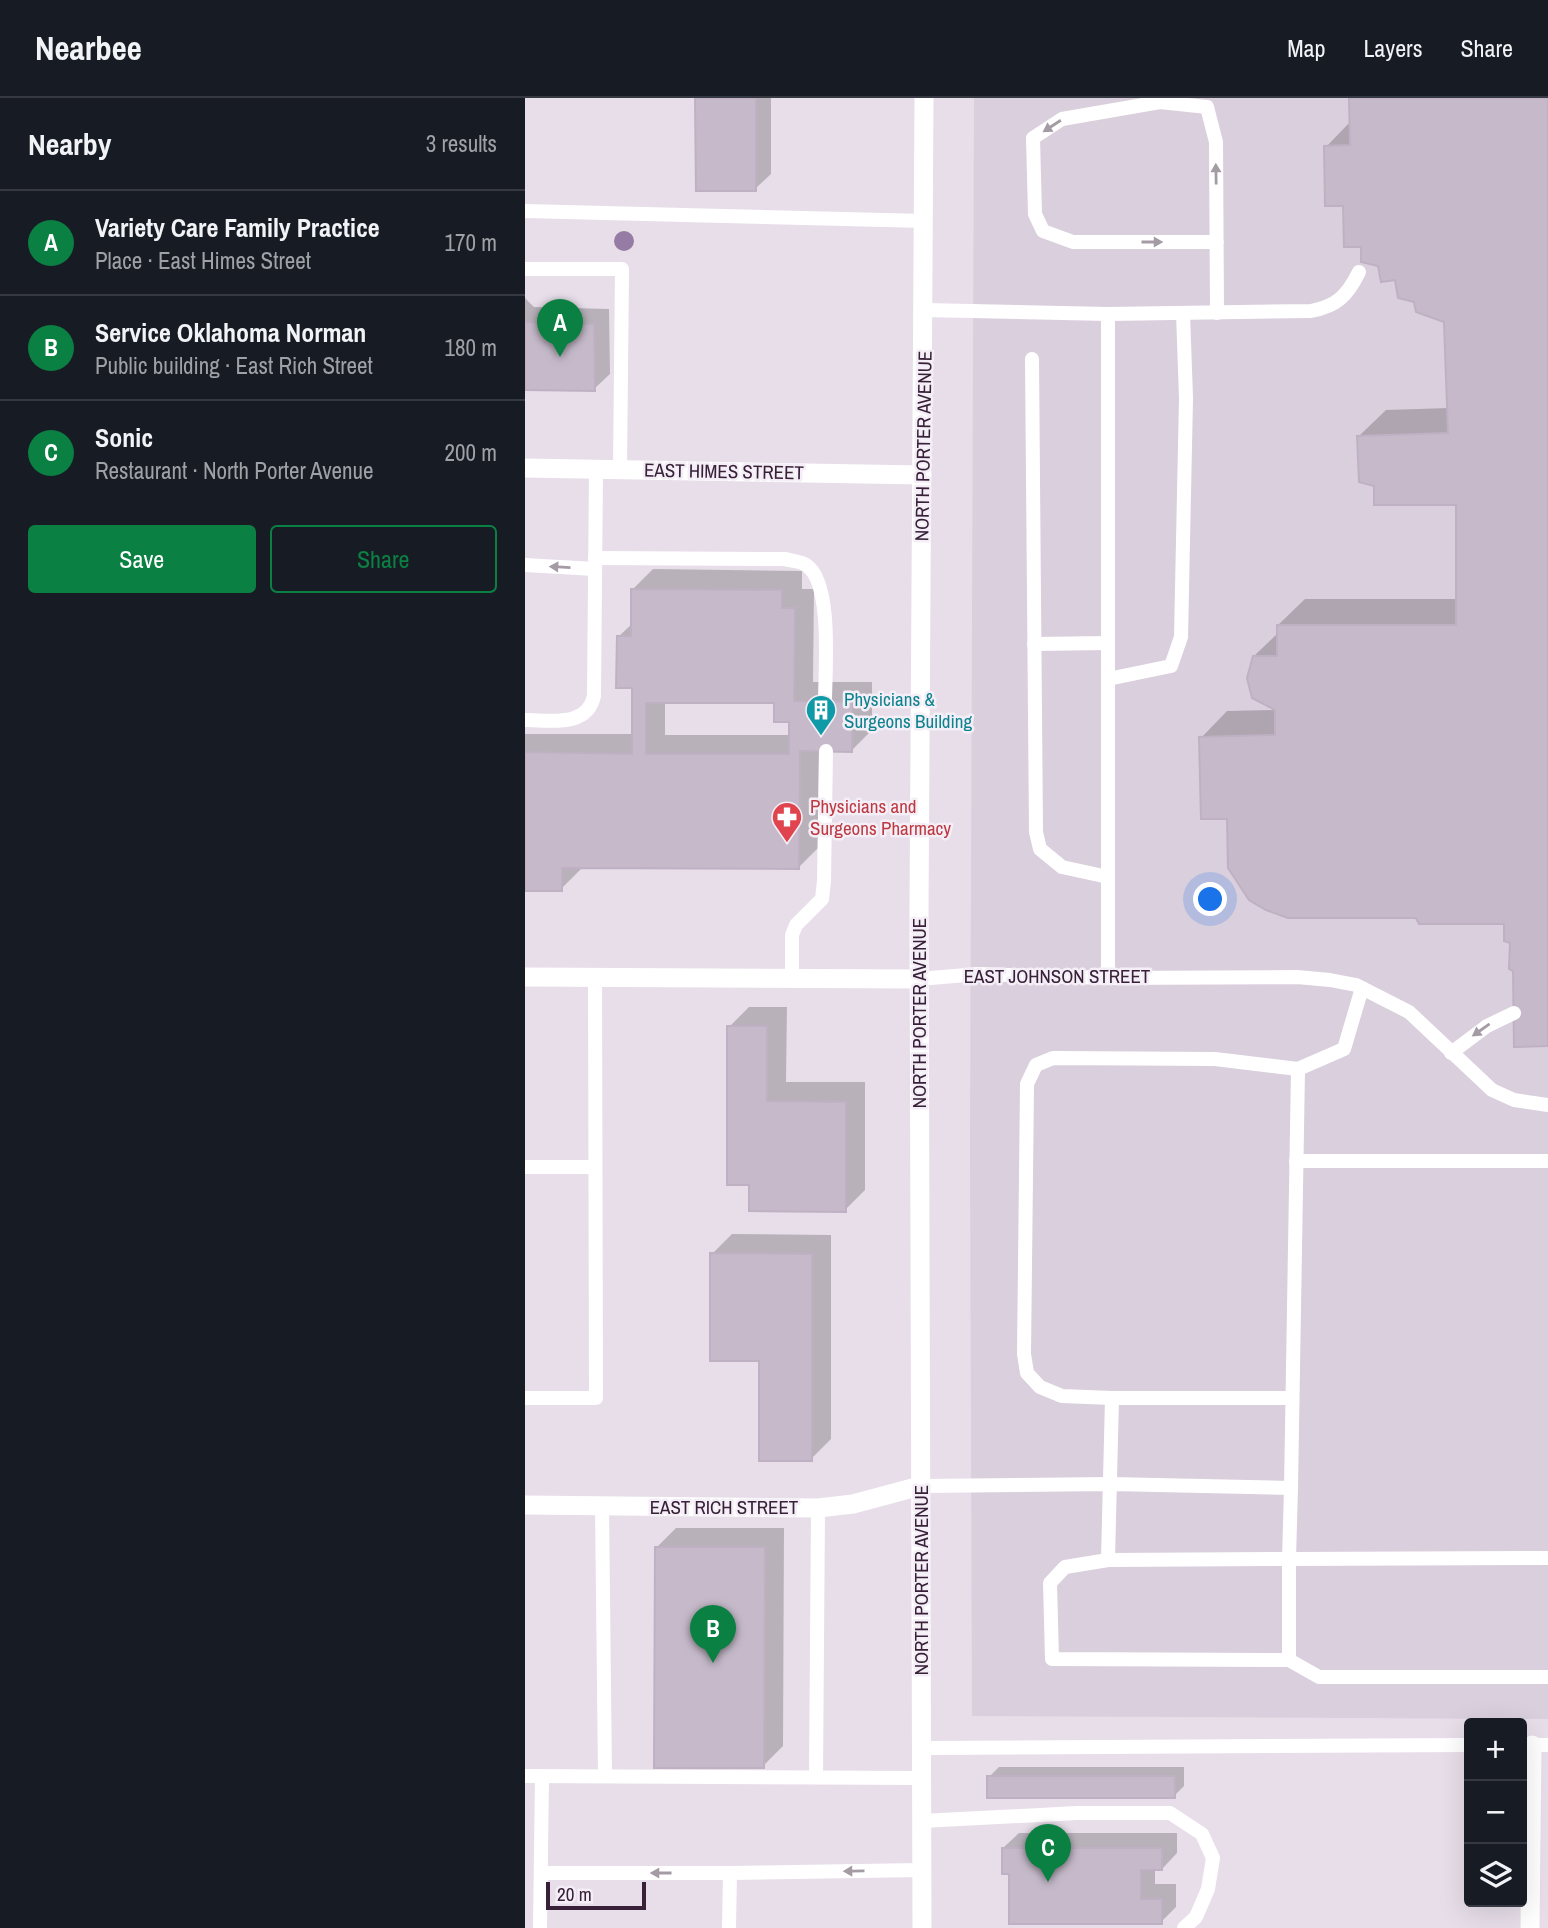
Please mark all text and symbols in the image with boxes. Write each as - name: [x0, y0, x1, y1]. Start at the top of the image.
- text: Nearbee: [35, 26, 142, 70]
- text: Map: [1287, 32, 1325, 64]
- text: Layers: [1363, 32, 1422, 64]
- text: Share: [1460, 32, 1513, 64]
- one-way arrow: [1042, 119, 1061, 132]
- text: Nearby: [28, 124, 111, 164]
- text: 3 results: [426, 128, 497, 159]
- one-way arrow: [1210, 163, 1222, 185]
- text: Variety Care Family Practice: [95, 210, 380, 245]
- text: A: [44, 227, 58, 258]
- text: 170 m: [445, 227, 497, 258]
- one-way arrow: [1141, 236, 1163, 248]
- text: Place · East Himes Street: [95, 245, 311, 276]
- pin: A: [537, 299, 583, 357]
- text: Service Oklahoma Norman: [95, 315, 366, 350]
- text: B: [44, 332, 58, 363]
- text: 180 m: [445, 332, 497, 363]
- text: Public building · East Rich Street: [95, 350, 373, 381]
- street label: NORTH PORTER AVENUE: [908, 351, 938, 541]
- text: Sonic: [95, 420, 153, 455]
- text: C: [44, 437, 58, 468]
- text: 200 m: [445, 437, 497, 468]
- text: Restaurant · North Porter Avenue: [95, 455, 374, 486]
- street label: EAST HIMES STREET: [644, 457, 805, 485]
- button: Save: [28, 525, 256, 593]
- button: Share: [270, 525, 497, 593]
- one-way arrow: [549, 561, 571, 572]
- place label: Physicians & Surgeons Building: [844, 686, 973, 734]
- building icon: Physicians & Surgeons Building: [804, 693, 838, 737]
- place label: Physicians and Surgeons Pharmacy: [810, 793, 951, 841]
- pharmacy icon: Physicians and Surgeons Pharmacy: [770, 800, 804, 844]
- your location: [1193, 882, 1227, 916]
- street label: NORTH PORTER AVENUE: [906, 918, 932, 1108]
- street label: EAST JOHNSON STREET: [964, 963, 1151, 989]
- one-way arrow: [1471, 1024, 1491, 1037]
- street label: NORTH PORTER AVENUE: [908, 1485, 934, 1675]
- street label: EAST RICH STREET: [650, 1494, 799, 1520]
- pin: B: [690, 1605, 736, 1663]
- map controls: [1464, 1718, 1527, 1907]
- button: +: [1464, 1718, 1527, 1781]
- button: −: [1464, 1781, 1527, 1844]
- pin: C: [1025, 1824, 1071, 1882]
- button: layers: [1464, 1844, 1527, 1907]
- one-way arrow: [842, 1865, 864, 1877]
- one-way arrow: [650, 1867, 672, 1879]
- scale bar: [546, 1879, 646, 1911]
- text: 20 m: [557, 1881, 592, 1907]

